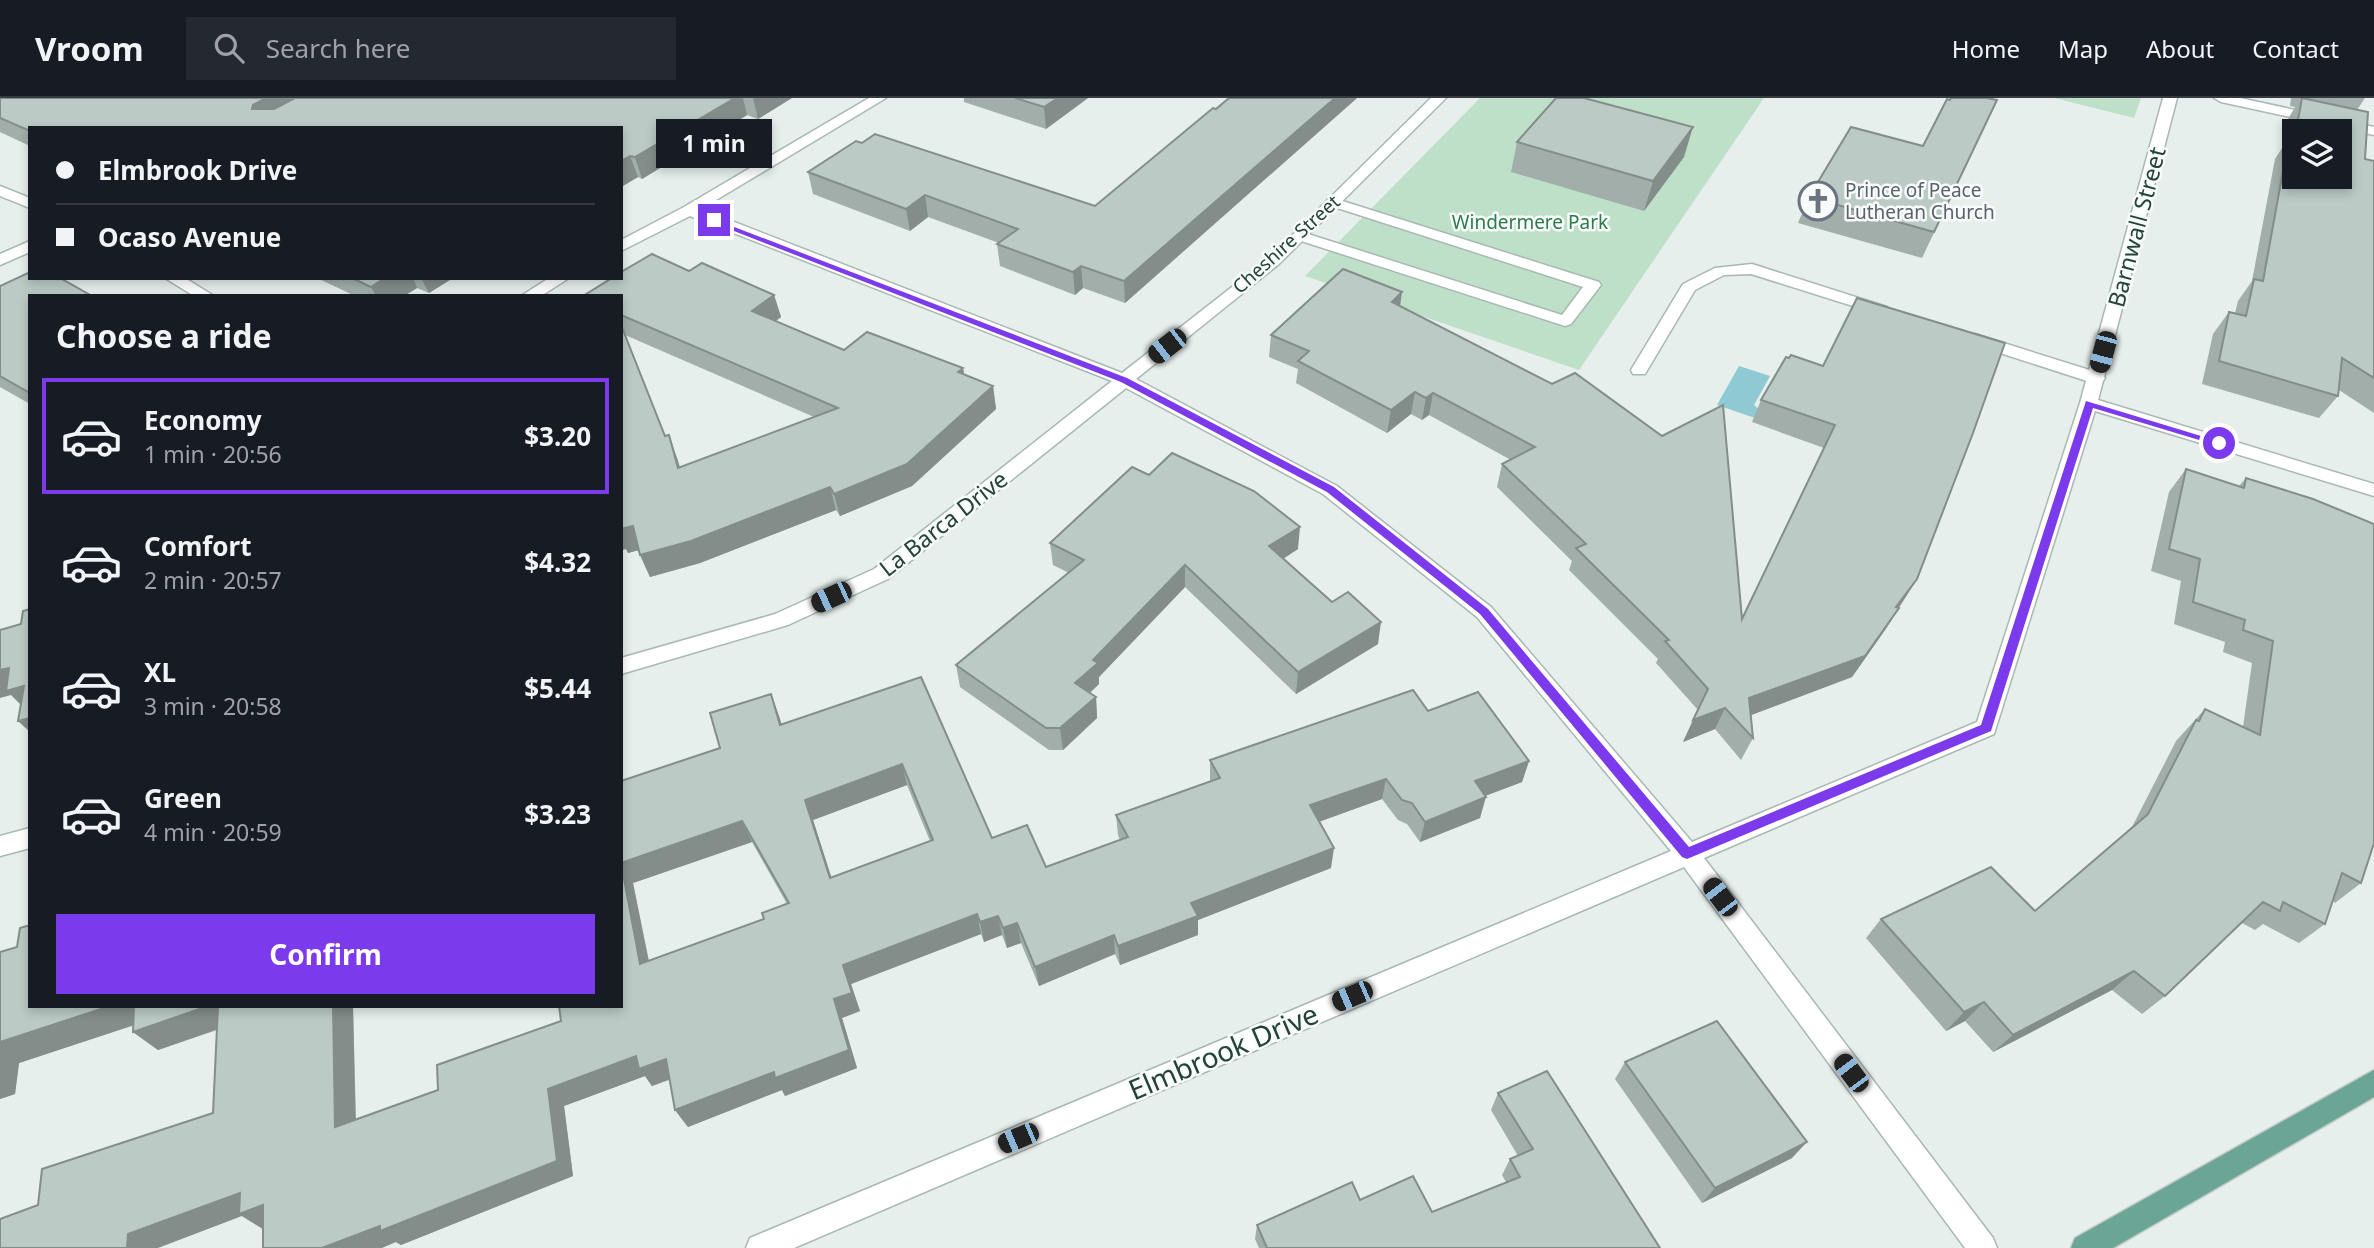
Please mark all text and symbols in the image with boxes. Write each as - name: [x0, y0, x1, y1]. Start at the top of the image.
- search box: [186, 17, 676, 80]
- text: Vroom: [35, 26, 144, 71]
- icon: search: [210, 29, 248, 67]
- text: Search here: [266, 30, 410, 66]
- text: Home: [1952, 32, 2020, 65]
- text: Map: [2058, 32, 2108, 65]
- text: About: [2146, 32, 2214, 65]
- text: Contact: [2252, 32, 2339, 65]
- callout: 1 min: [656, 118, 772, 167]
- map controls: [2282, 119, 2352, 189]
- button: layers: [2282, 119, 2352, 189]
- text: 1 min: [682, 127, 746, 159]
- street label: Barnwall Street: [2099, 143, 2173, 311]
- text: Elmbrook Drive: [98, 152, 297, 188]
- place label: Prince of Peace Lutheran Church: [1845, 177, 1995, 225]
- church icon: Prince of Peace Lutheran Church: [1797, 180, 1839, 222]
- street label: Cheshire Street: [1227, 189, 1345, 299]
- route end: [698, 204, 730, 236]
- park label: Windermere Park: [1452, 209, 1608, 235]
- text: Ocaso Avenue: [98, 219, 281, 255]
- text: Choose a ride: [56, 314, 272, 357]
- car: [1144, 325, 1191, 367]
- car: [2088, 329, 2119, 375]
- text: Economy: [144, 402, 262, 438]
- icon: car: [60, 405, 123, 468]
- text: $3.20: [524, 418, 591, 454]
- route start: [2203, 427, 2235, 459]
- text: 1 min · 20:56: [144, 438, 282, 470]
- street label: La Barca Drive: [872, 463, 1014, 583]
- text: Comfort: [144, 528, 252, 564]
- icon: car: [60, 531, 123, 594]
- text: $4.32: [524, 544, 591, 580]
- text: 2 min · 20:57: [144, 564, 282, 596]
- car: [808, 579, 855, 615]
- text: XL: [144, 654, 176, 690]
- icon: car: [60, 657, 123, 720]
- text: $5.44: [524, 670, 591, 706]
- text: 3 min · 20:58: [144, 690, 282, 722]
- text: Green: [144, 780, 222, 816]
- icon: car: [60, 783, 123, 846]
- text: $3.23: [524, 796, 591, 832]
- text: 4 min · 20:59: [144, 816, 282, 848]
- car: [1699, 874, 1742, 920]
- button: Confirm: [56, 914, 595, 994]
- car: [1329, 978, 1376, 1014]
- street label: Elmbrook Drive: [1122, 994, 1324, 1108]
- car: [1830, 1050, 1873, 1096]
- car: [995, 1120, 1042, 1156]

